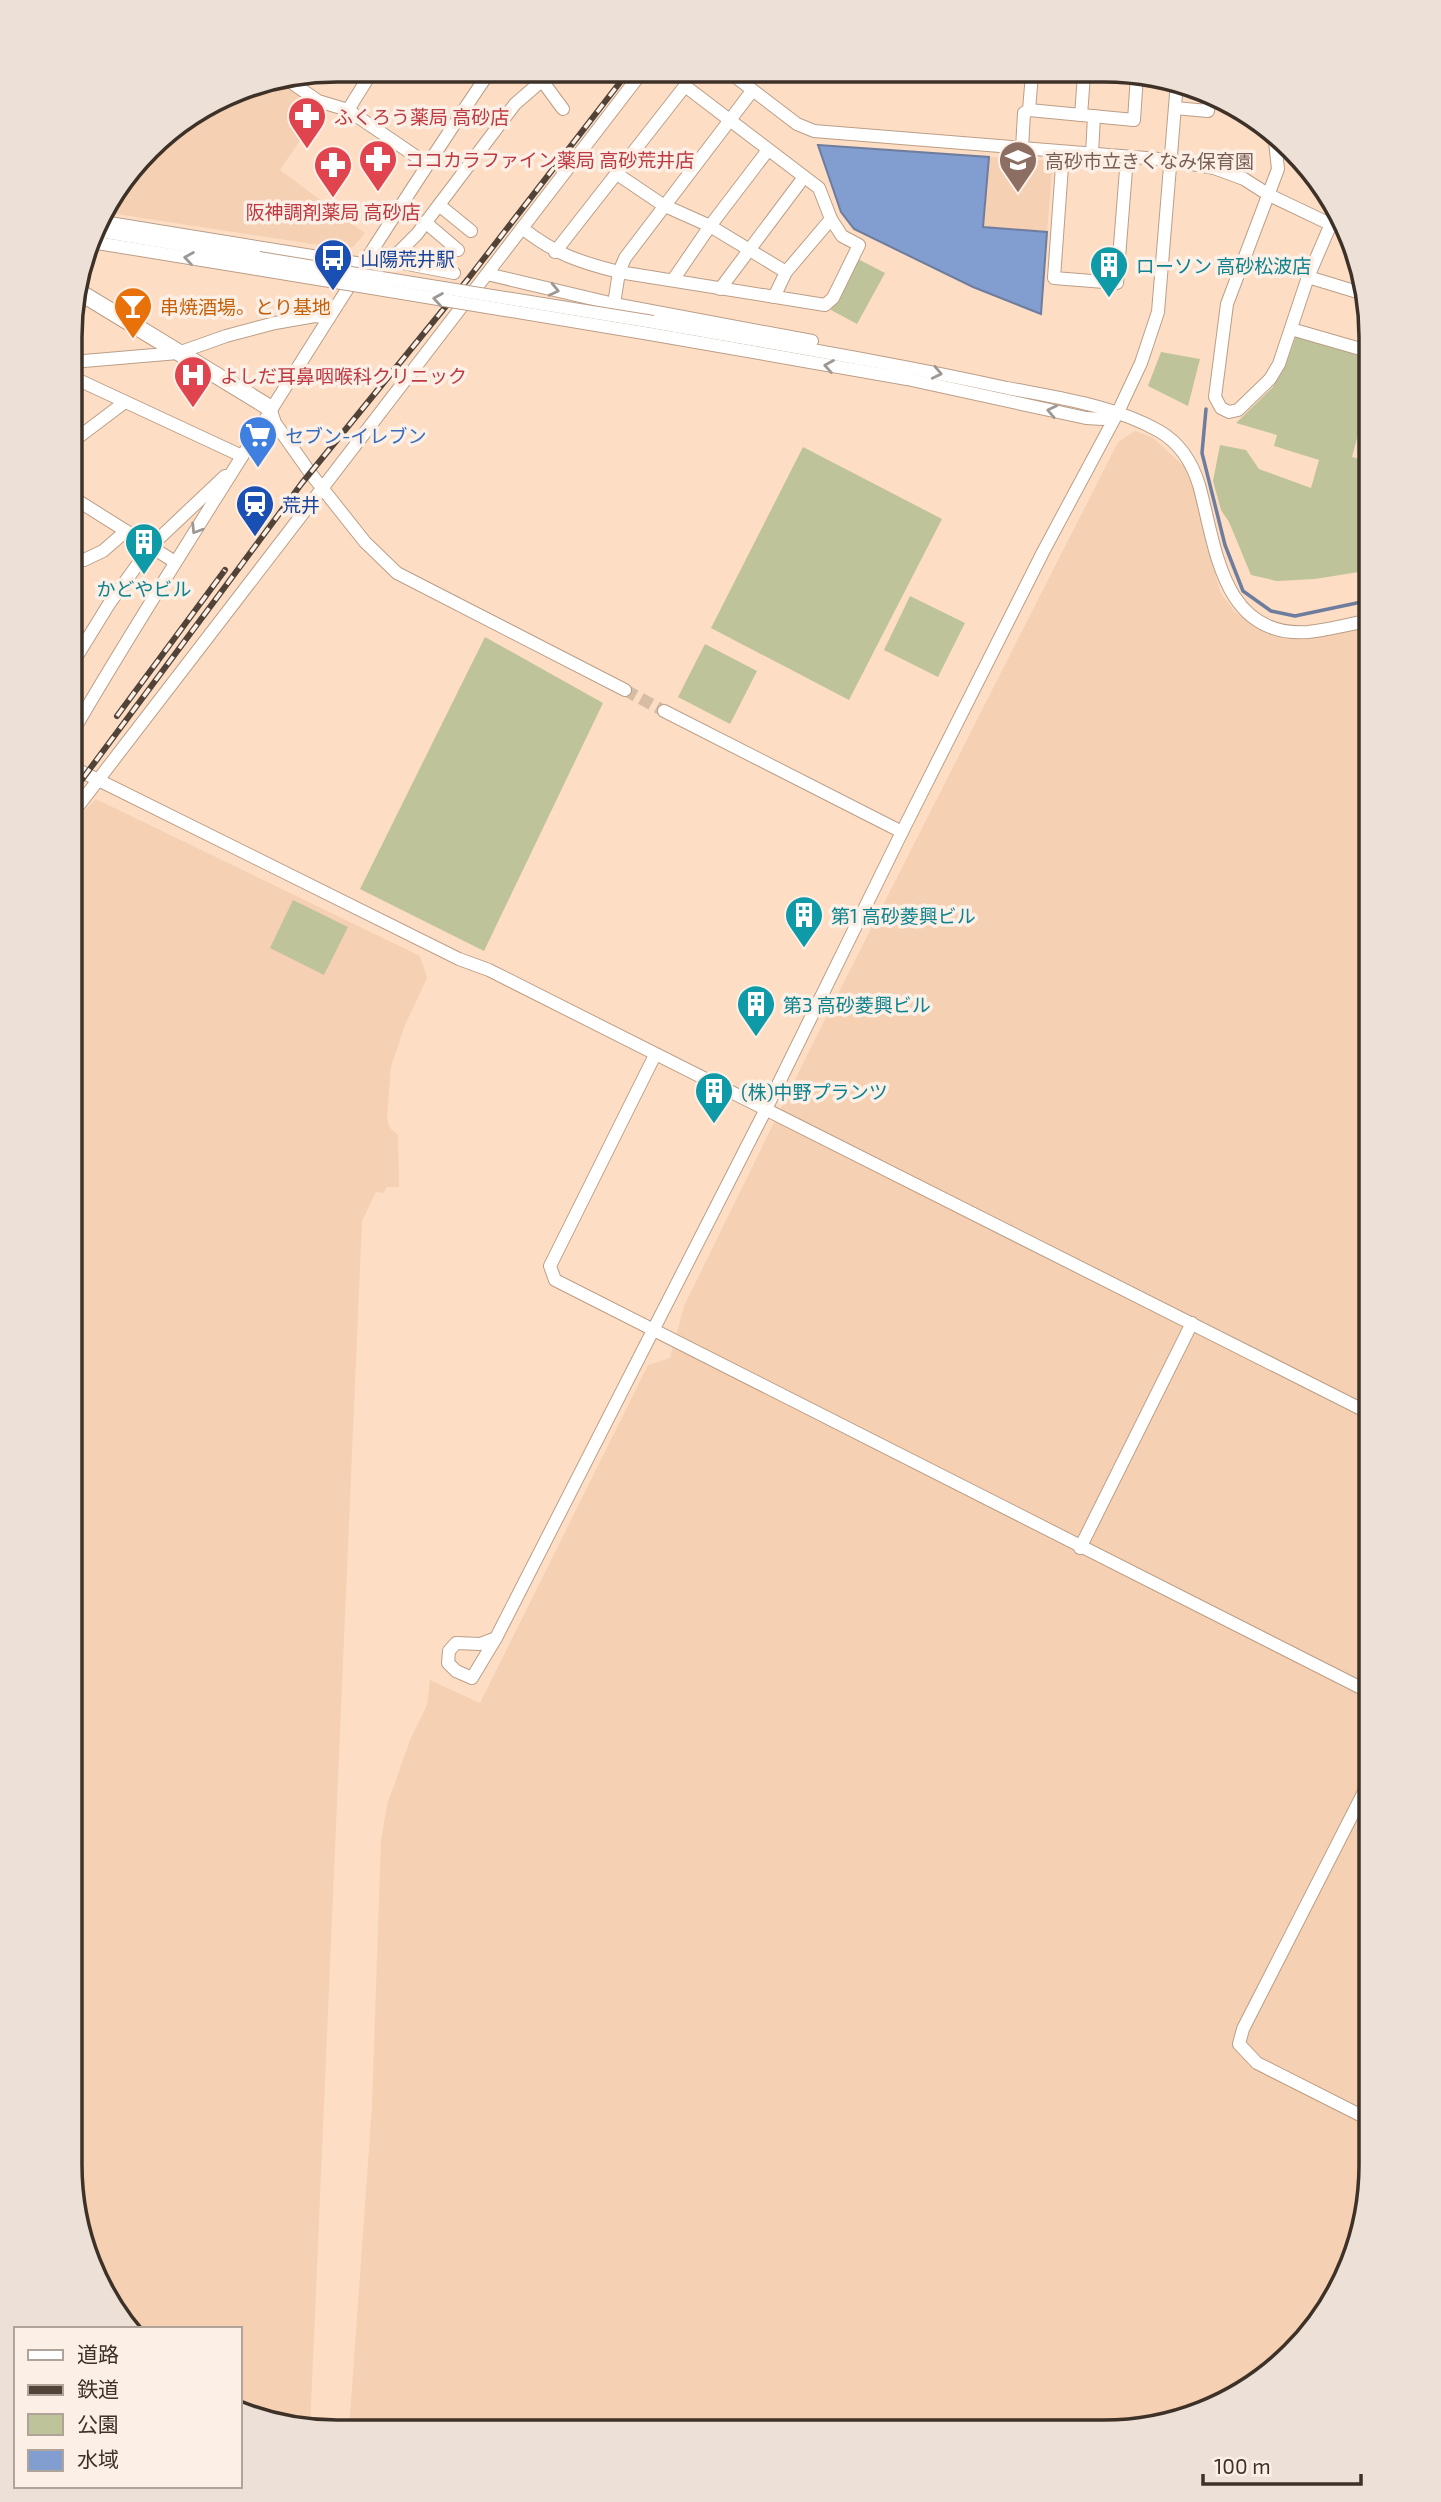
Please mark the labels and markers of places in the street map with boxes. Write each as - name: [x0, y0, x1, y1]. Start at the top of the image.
- pharmacy icon: ふくろう薬局 高砂店: [286, 95, 328, 150]
- place label: ふくろう薬局 高砂店: [334, 105, 509, 128]
- pharmacy icon: ココカラファイン薬局 高砂荒井店: [357, 138, 399, 193]
- school or university icon: 高砂市立きくなみ保育園: [997, 139, 1039, 194]
- pharmacy icon: 阪神調剤薬局 高砂店: [312, 144, 354, 199]
- place label: ココカラファイン薬局 高砂荒井店: [405, 148, 694, 171]
- place label: 高砂市立きくなみ保育園: [1045, 149, 1254, 172]
- place label: 阪神調剤薬局 高砂店: [245, 200, 421, 223]
- bus stop icon: 山陽荒井駅: [312, 237, 354, 292]
- building icon: ローソン 高砂松波店: [1088, 244, 1130, 299]
- place label: 山陽荒井駅: [360, 247, 455, 270]
- place label: ローソン 高砂松波店: [1136, 254, 1311, 277]
- bar icon: 串焼酒場。とり基地: [112, 285, 154, 340]
- place label: 串焼酒場。とり基地: [160, 295, 331, 318]
- hospital icon: よしだ耳鼻咽喉科クリニック: [172, 354, 214, 409]
- place label: よしだ耳鼻咽喉科クリニック: [220, 364, 467, 387]
- supermarket icon: セブン-イレブン: [237, 414, 279, 469]
- place label: セブン-イレブン: [285, 424, 427, 447]
- station icon: 荒井: [234, 483, 276, 538]
- place label: 荒井: [282, 493, 320, 516]
- building icon: かどやビル: [123, 521, 165, 576]
- place label: かどやビル: [96, 577, 192, 600]
- building icon: 第1 高砂菱興ビル: [783, 894, 825, 949]
- place label: 第1 高砂菱興ビル: [831, 904, 976, 927]
- building icon: 第3 高砂菱興ビル: [735, 983, 777, 1038]
- place label: 第3 高砂菱興ビル: [783, 993, 931, 1016]
- building icon: (株)中野プランツ: [693, 1070, 735, 1125]
- place label: (株)中野プランツ: [741, 1080, 888, 1103]

